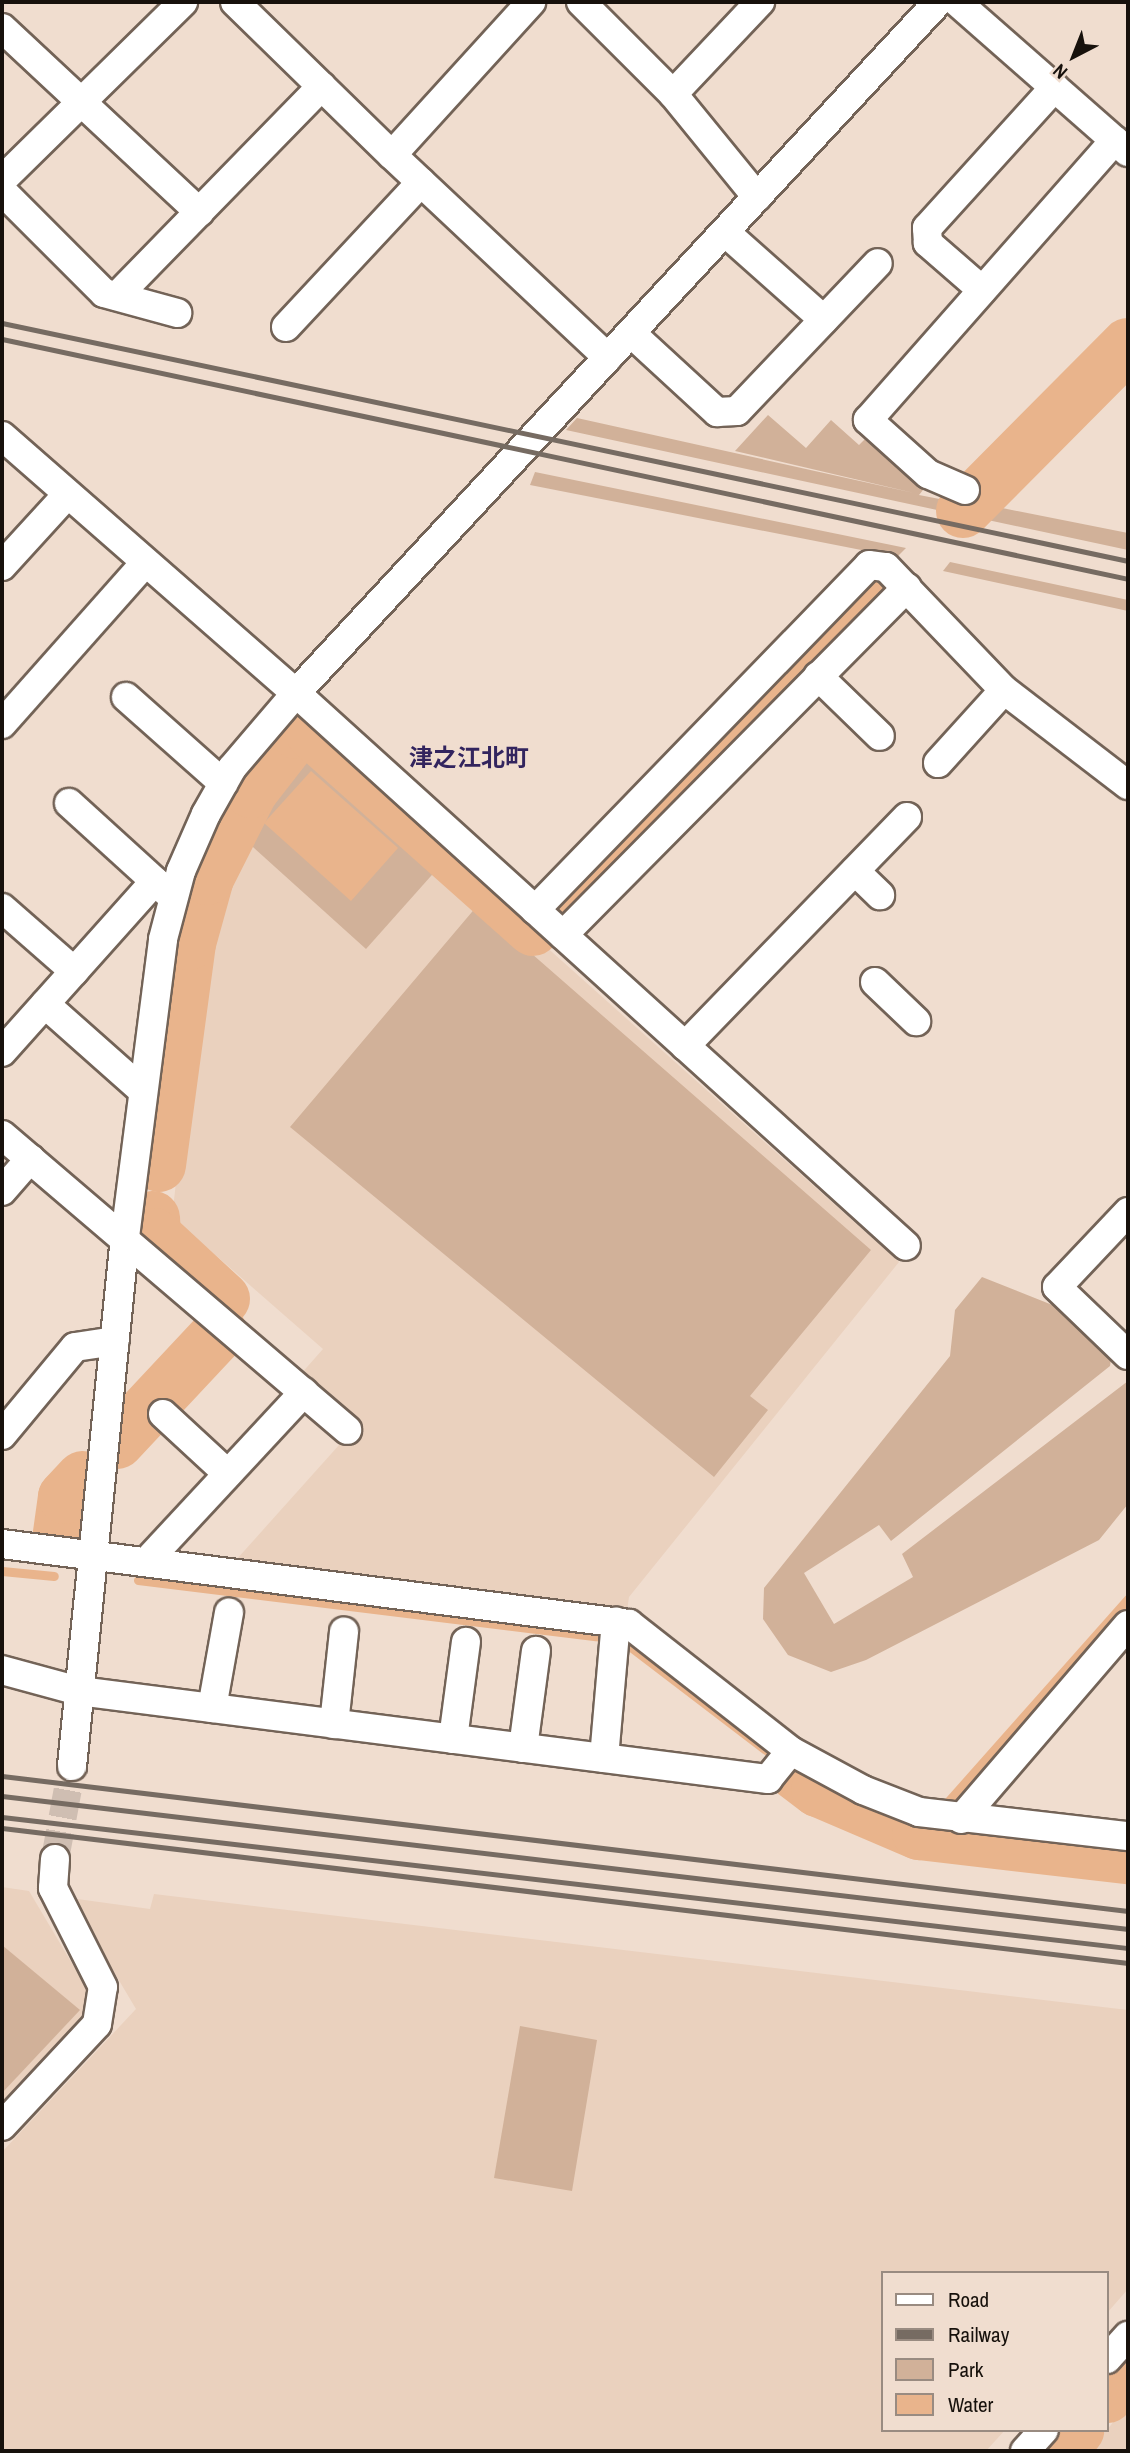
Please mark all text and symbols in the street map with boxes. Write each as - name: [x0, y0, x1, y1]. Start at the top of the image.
- north arrow: [1039, 21, 1109, 91]
- text: N: [1047, 58, 1073, 85]
- district label: 津之江北町: [409, 744, 529, 772]
- legend: [881, 2271, 1109, 2432]
- text: Road: [948, 2285, 989, 2314]
- text: Railway: [948, 2320, 1009, 2349]
- text: Park: [948, 2355, 983, 2384]
- text: Water: [948, 2390, 993, 2419]

